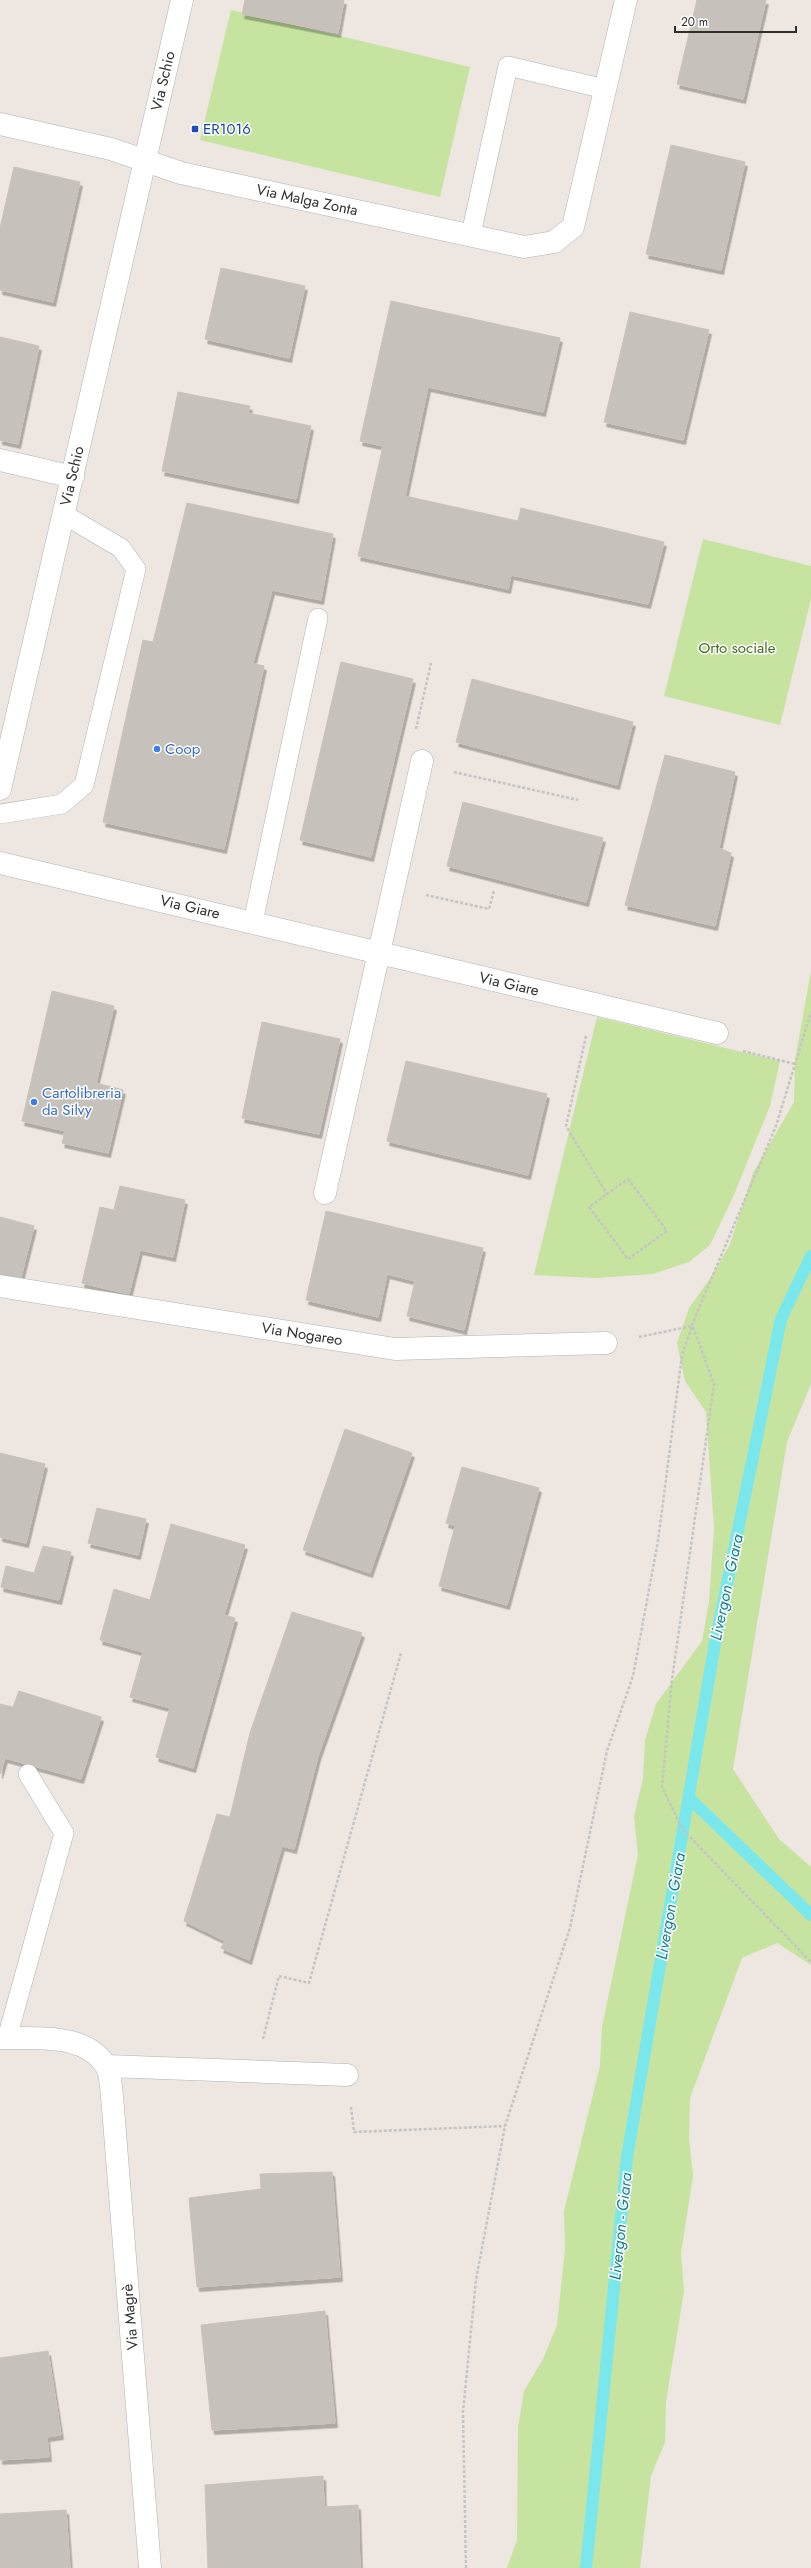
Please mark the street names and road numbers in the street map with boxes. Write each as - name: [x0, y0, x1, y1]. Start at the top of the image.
- street label: Via Schio: [145, 49, 181, 113]
- street label: Via Malga Zonta: [254, 179, 360, 221]
- street label: Via Schio: [54, 444, 90, 508]
- street label: Via Giare: [158, 889, 222, 925]
- street label: Via Giare: [477, 966, 541, 1002]
- street label: Via Nogareo: [260, 1317, 344, 1351]
- street label: Via Magrè: [116, 2283, 144, 2351]

